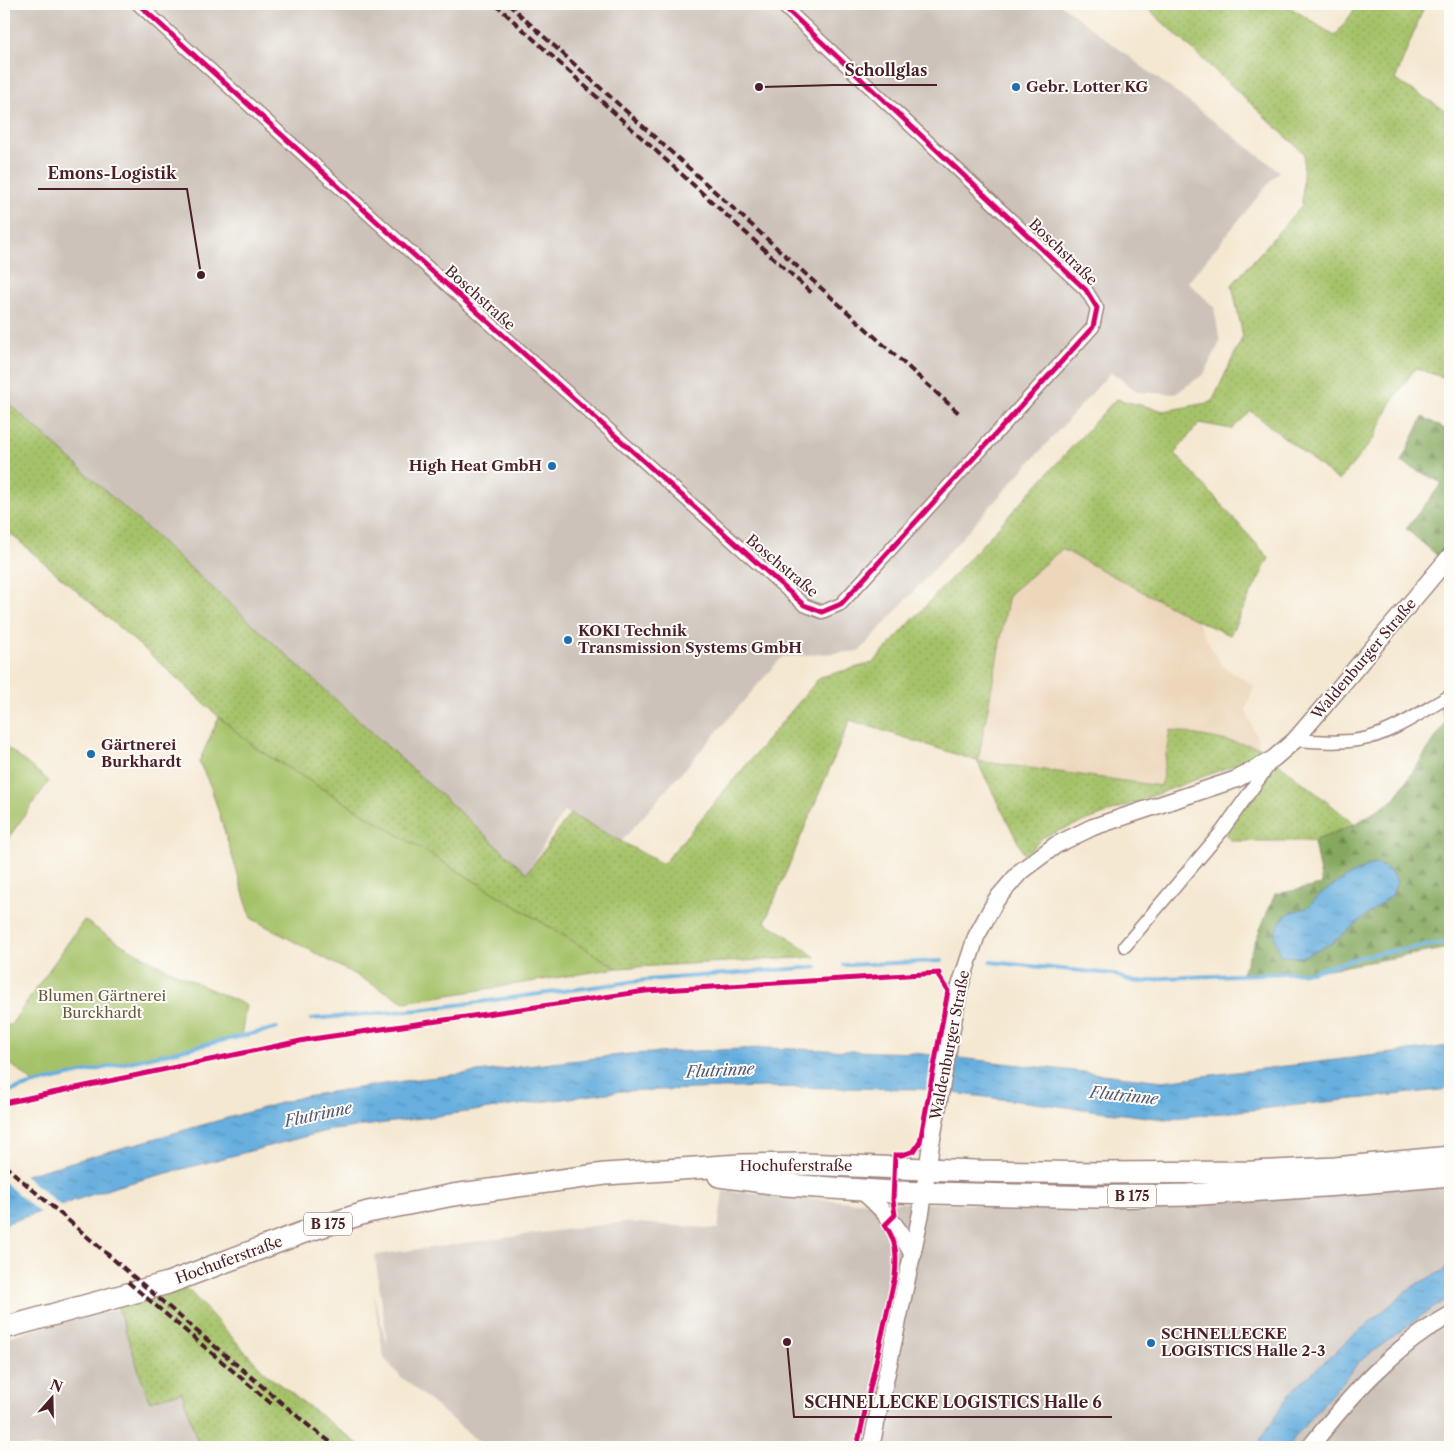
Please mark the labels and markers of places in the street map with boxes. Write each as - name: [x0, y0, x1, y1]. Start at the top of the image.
- callout: Schollglas: [834, 54, 937, 85]
- place label: Gebr. Lotter KG: [1026, 77, 1149, 96]
- marker: Gebr. Lotter KG: [1010, 81, 1022, 93]
- callout: Emons-Logistik: [38, 158, 187, 189]
- place label: High Heat GmbH: [409, 456, 542, 475]
- marker: High Heat GmbH: [546, 460, 558, 472]
- place label: KOKI Technik Transmission Systems GmbH: [578, 621, 802, 657]
- marker: KOKI Technik Transmission Systems GmbH: [562, 634, 574, 646]
- place label: Gärtnerei Burkhardt: [101, 735, 181, 771]
- marker: Gärtnerei Burkhardt: [85, 748, 97, 760]
- place label: SCHNELLECKE LOGISTICS Halle 2-3: [1161, 1324, 1325, 1360]
- marker: SCHNELLECKE LOGISTICS Halle 2-3: [1145, 1337, 1157, 1349]
- callout: SCHNELLECKE LOGISTICS Halle 6: [794, 1386, 1112, 1417]

